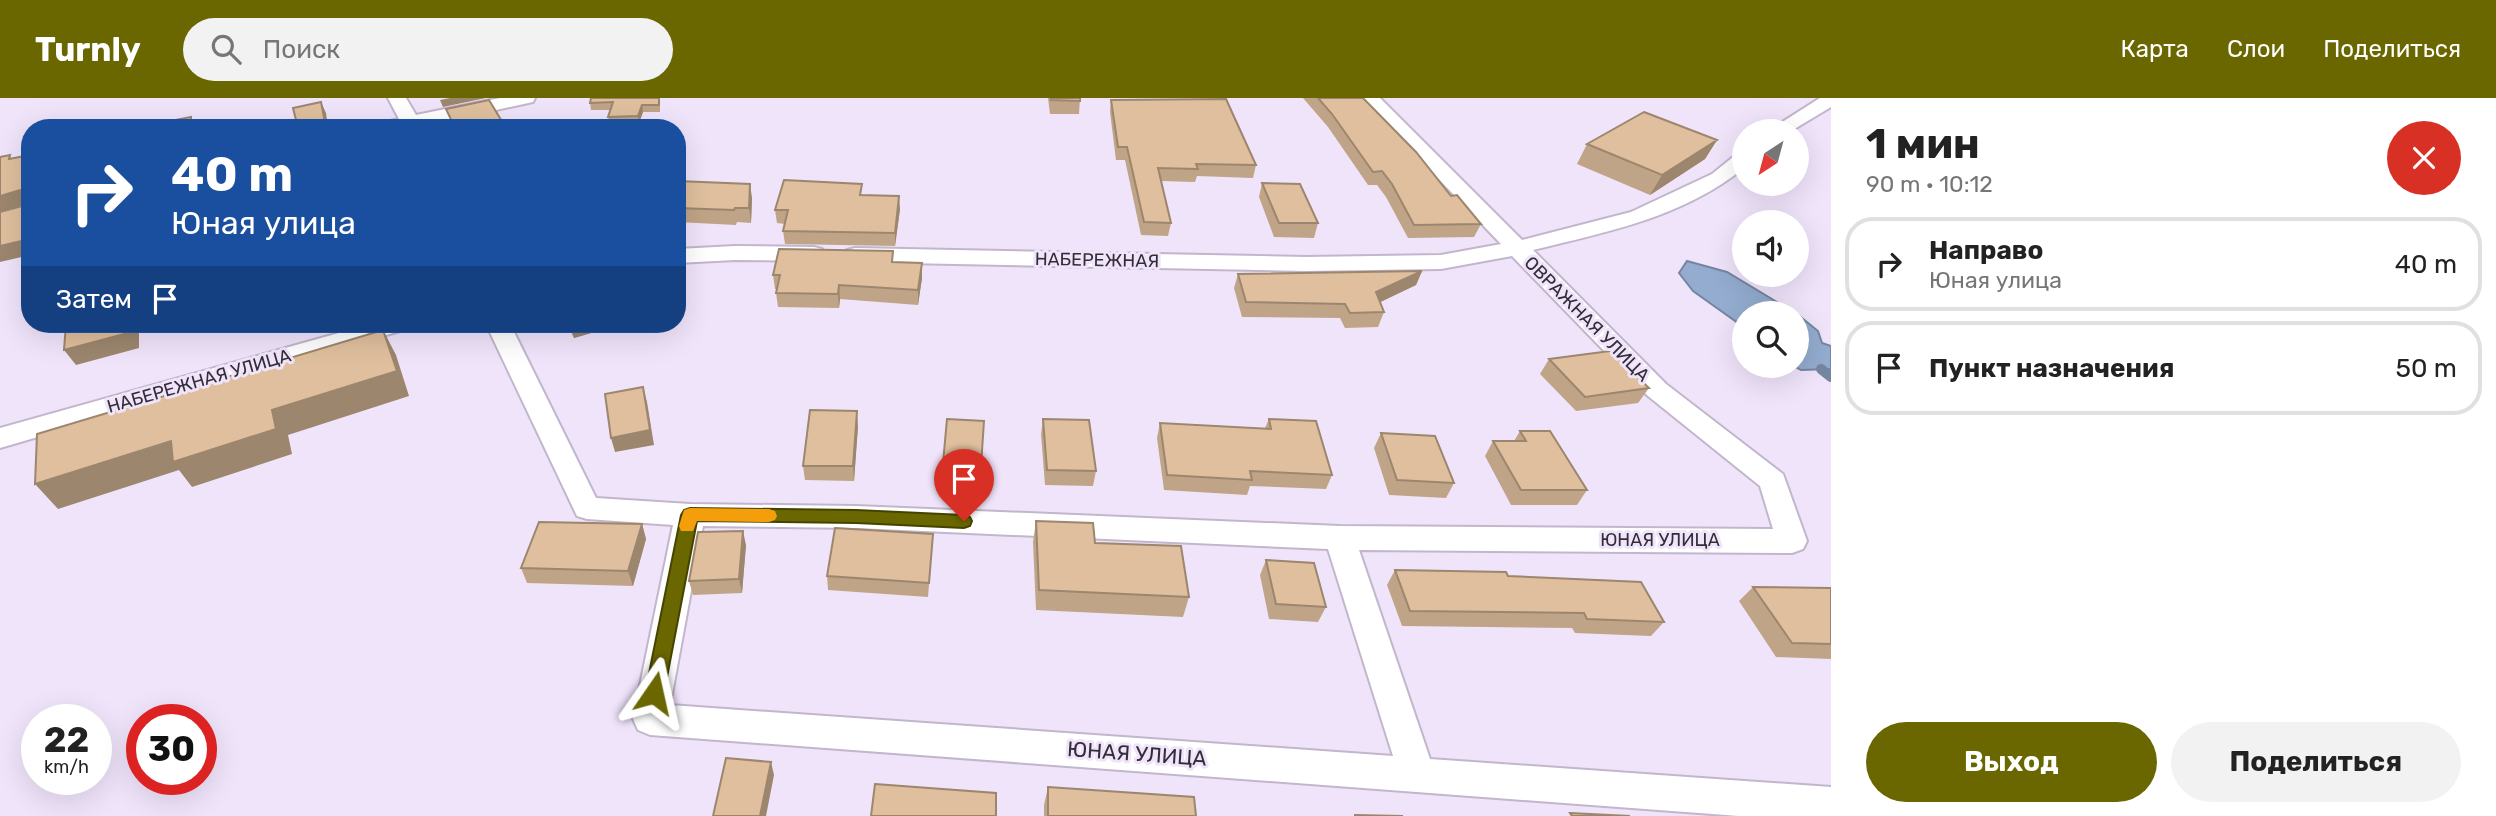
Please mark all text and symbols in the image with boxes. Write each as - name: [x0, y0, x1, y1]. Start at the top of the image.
- search box: [183, 18, 673, 81]
- text: Turnly: [35, 30, 141, 69]
- icon: search: [207, 30, 245, 68]
- text: Поиск: [263, 34, 340, 65]
- text: Карта: [2120, 35, 2189, 63]
- text: Слои: [2227, 35, 2285, 63]
- text: Поделиться: [2323, 35, 2461, 63]
- north arrow: [1732, 119, 1810, 196]
- map controls: [1732, 119, 1809, 378]
- text: 1 мин: [1866, 119, 1980, 169]
- button: close: [2387, 121, 2461, 195]
- text: 40 m: [171, 145, 293, 203]
- icon: right: [56, 147, 147, 238]
- text: 90 m · 10:12: [1866, 170, 1993, 198]
- text: Юная улица: [171, 204, 356, 242]
- button: sound: [1732, 210, 1809, 287]
- text: Направо: [1929, 235, 2043, 266]
- icon: right: [1870, 245, 1908, 283]
- street label: НАБЕРЕЖНАЯ: [1035, 248, 1159, 272]
- text: 40 m: [2395, 249, 2457, 280]
- street label: ОВРАЖНАЯ УЛИЦА: [1520, 252, 1654, 386]
- text: Юная улица: [1929, 266, 2062, 294]
- icon: arrive: [146, 280, 184, 318]
- text: Затем: [56, 284, 132, 315]
- button: search: [1732, 301, 1809, 378]
- street label: НАБЕРЕЖНАЯ УЛИЦА: [105, 344, 293, 418]
- icon: arrive: [1870, 349, 1908, 387]
- text: Пункт назначения: [1929, 353, 2174, 384]
- text: 50 m: [2396, 353, 2457, 384]
- pin: [934, 449, 994, 521]
- icon: arrive: [945, 460, 983, 498]
- street label: ЮНАЯ УЛИЦА: [1600, 529, 1720, 551]
- position arrow: [617, 656, 691, 730]
- speed limit sign: 30: [126, 704, 217, 795]
- text: 22: [44, 719, 89, 761]
- button: Выход: [1866, 722, 2157, 802]
- button: Поделиться: [2171, 722, 2461, 802]
- street label: ЮНАЯ УЛИЦА: [1067, 736, 1208, 771]
- text: km/h: [44, 756, 89, 778]

